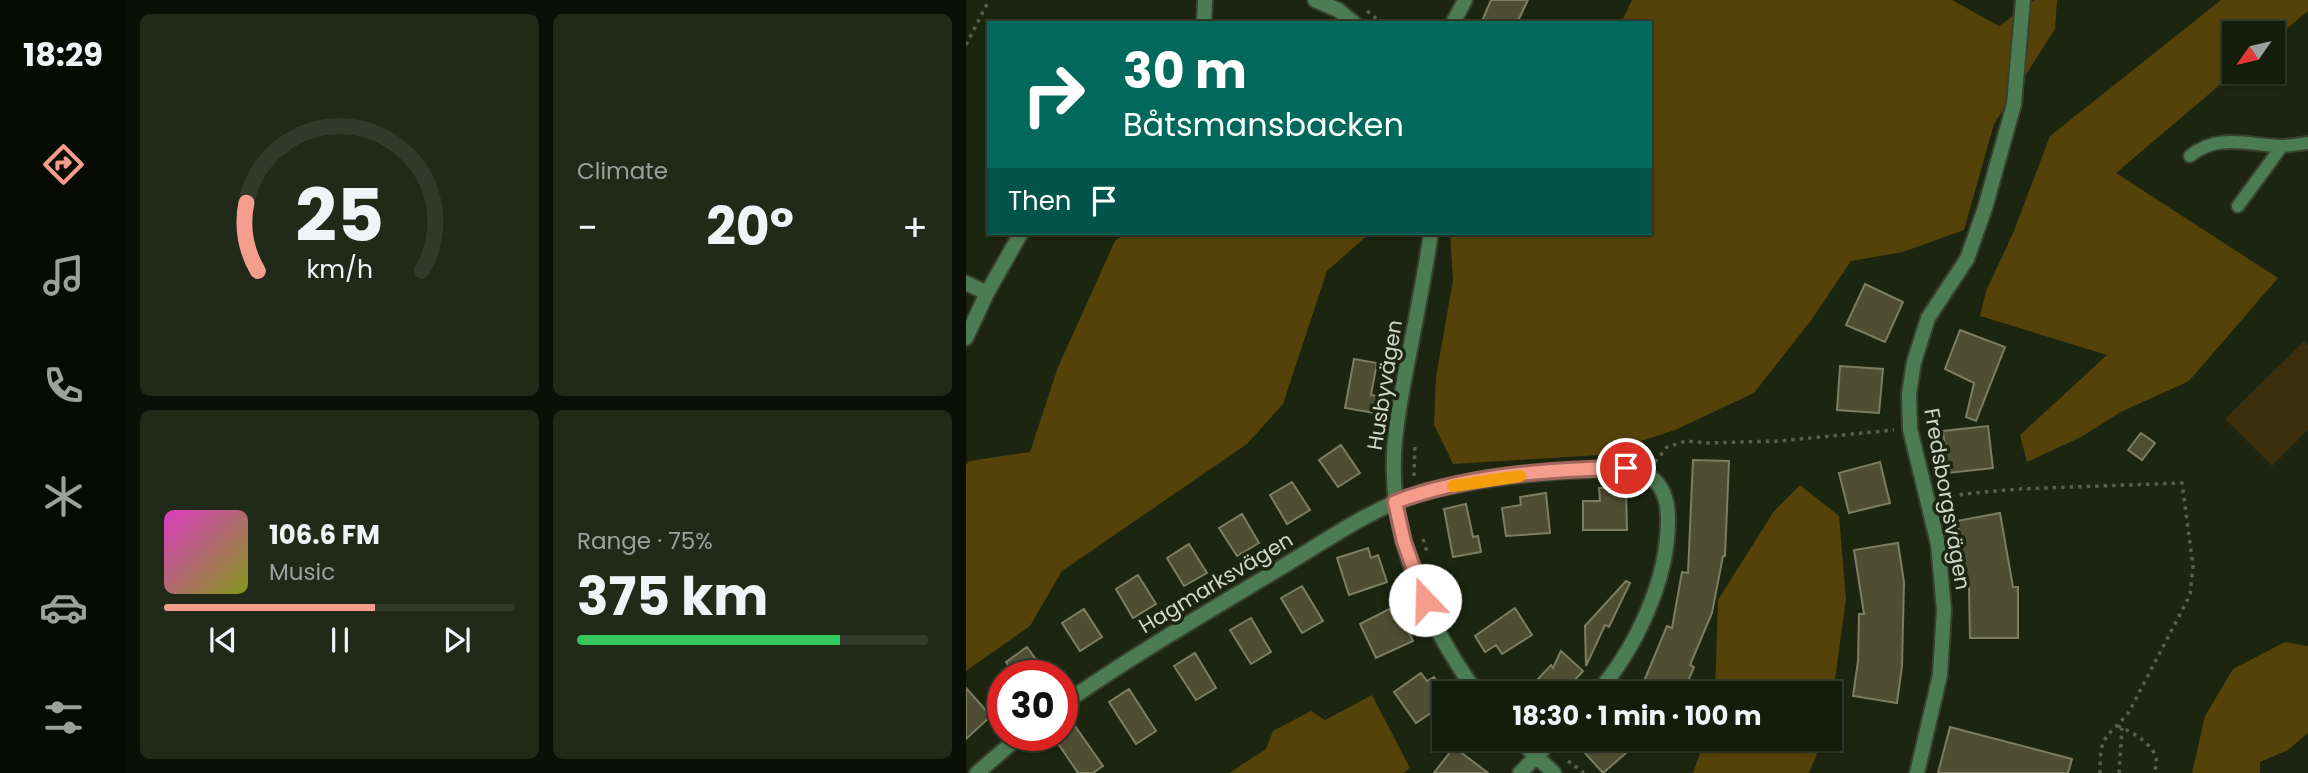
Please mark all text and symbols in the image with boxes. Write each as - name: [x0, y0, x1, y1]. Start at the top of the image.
- north arrow: [2222, 21, 2286, 84]
- map controls: [2222, 21, 2285, 84]
- text: 18:29: [23, 32, 103, 77]
- text: 30 m: [1123, 37, 1247, 105]
- icon: right: [1008, 49, 1099, 140]
- text: Båtsmansbacken: [1123, 102, 1404, 147]
- icon: directions: [39, 140, 88, 189]
- text: Climate: [577, 155, 668, 187]
- text: 25: [295, 165, 384, 266]
- icon: arrive: [1085, 182, 1123, 220]
- text: Then: [1008, 183, 1071, 219]
- text: 20°: [706, 190, 794, 263]
- text: −: [577, 201, 598, 254]
- text: +: [902, 201, 928, 254]
- icon: music: [39, 251, 88, 300]
- text: km/h: [306, 252, 373, 287]
- street label: Husbyvägen: [1360, 318, 1409, 452]
- icon: phone: [39, 361, 88, 410]
- street label: Fredsborgsvägen: [1917, 406, 1978, 592]
- pin: [1596, 438, 1656, 498]
- icon: arrive: [1607, 449, 1645, 487]
- icon: climate: [39, 472, 88, 521]
- text: 106.6 FM: [269, 517, 380, 553]
- text: Range · 75%: [577, 525, 713, 557]
- street label: Hagmarksvägen: [1133, 525, 1298, 640]
- text: Music: [269, 556, 335, 588]
- text: 375 km: [577, 560, 768, 633]
- position arrow: [1388, 563, 1462, 637]
- icon: car: [39, 583, 88, 632]
- icon: previous: [204, 621, 242, 659]
- icon: pause: [321, 621, 359, 659]
- icon: next: [438, 621, 476, 659]
- speed limit sign: 30: [987, 660, 1078, 751]
- icon: filters: [39, 693, 88, 742]
- text: 18:30 · 1 min · 100 m: [1512, 698, 1762, 734]

